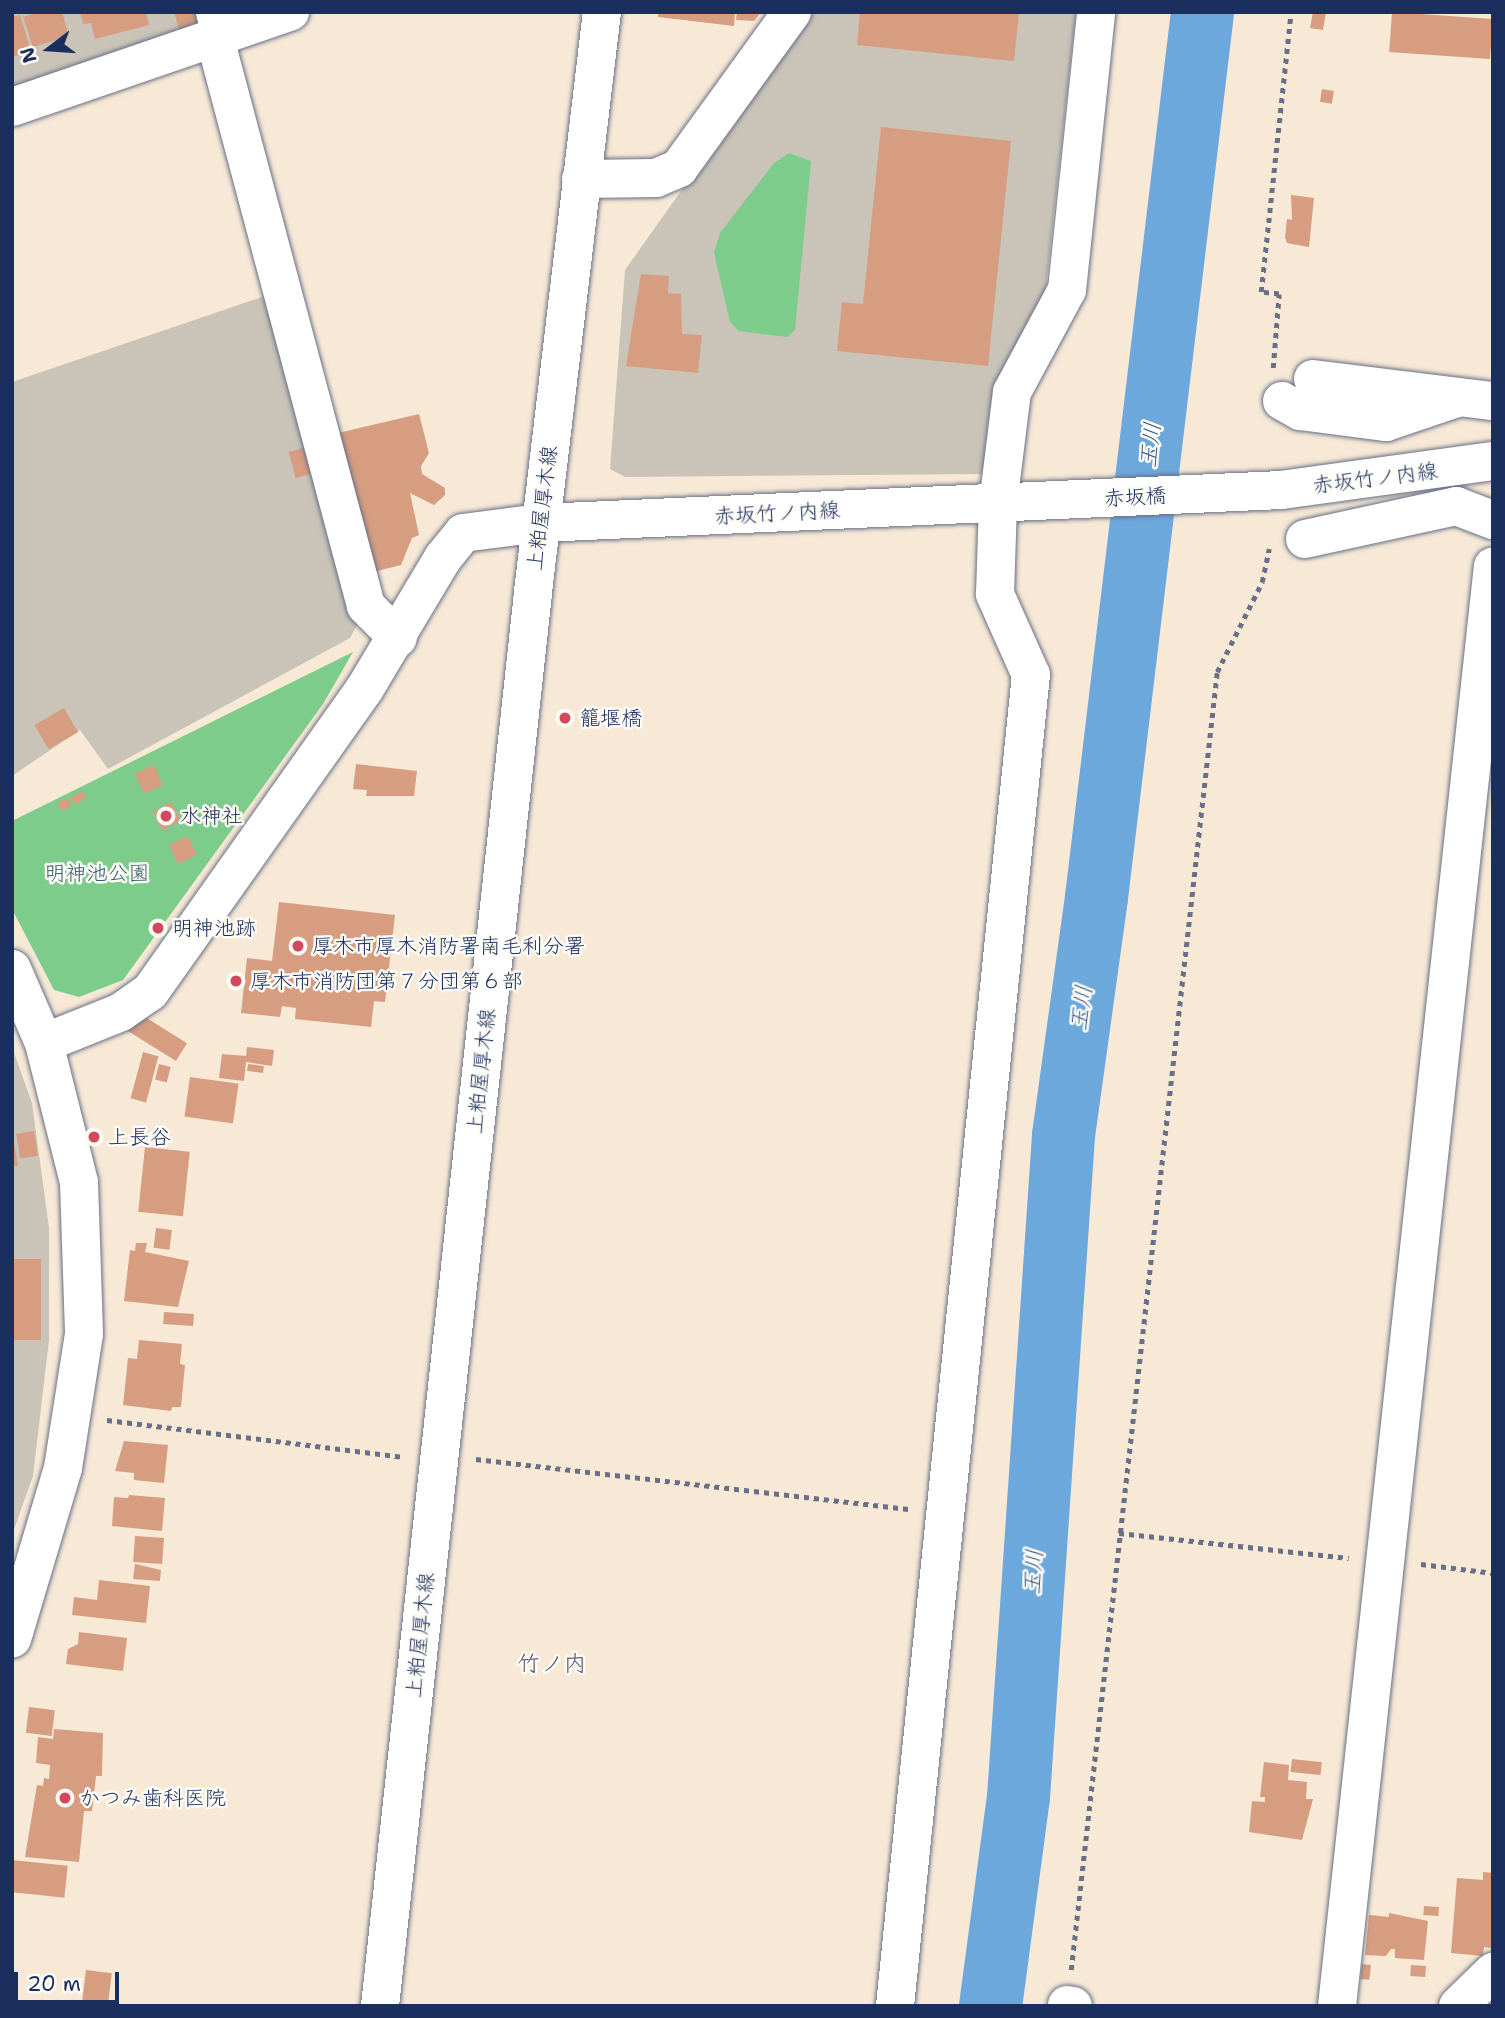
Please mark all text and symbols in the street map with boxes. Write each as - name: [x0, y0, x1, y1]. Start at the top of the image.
- north arrow: [14, 14, 84, 84]
- text: N: [14, 44, 43, 66]
- water label: 玉川: [1133, 420, 1167, 470]
- street label: 上粕屋厚木線: [522, 444, 562, 572]
- street label: 赤坂竹ノ内線: [1311, 458, 1439, 498]
- street label: 赤坂橋: [1103, 483, 1167, 511]
- street label: 赤坂竹ノ内線: [713, 497, 841, 529]
- place label: 籠堰橋: [579, 705, 642, 731]
- marker: 籠堰橋: [557, 710, 573, 726]
- place label: 水神社: [180, 803, 243, 829]
- marker: 水神社: [158, 808, 174, 824]
- park label: 明神池公園: [45, 860, 149, 886]
- place label: 明神池跡: [172, 915, 256, 941]
- marker: 明神池跡: [150, 920, 166, 936]
- place label: 厚木市厚木消防署南毛利分署: [312, 933, 585, 959]
- marker: 厚木市厚木消防署南毛利分署: [290, 938, 306, 954]
- place label: 厚木市消防団第７分団第６部: [250, 968, 523, 994]
- marker: 厚木市消防団第７分団第６部: [228, 973, 244, 989]
- water label: 玉川: [1064, 983, 1098, 1033]
- street label: 上粕屋厚木線: [462, 1007, 500, 1135]
- place label: 上長谷: [108, 1124, 171, 1150]
- marker: 上長谷: [86, 1129, 102, 1145]
- water label: 玉川: [1018, 1548, 1048, 1596]
- street label: 上粕屋厚木線: [401, 1571, 439, 1699]
- district label: 竹ノ内: [518, 1649, 586, 1677]
- place label: かつみ歯科医院: [79, 1785, 226, 1811]
- marker: かつみ歯科医院: [57, 1790, 73, 1806]
- scale bar: [18, 1958, 122, 2002]
- text: 20 m: [27, 1970, 81, 1998]

